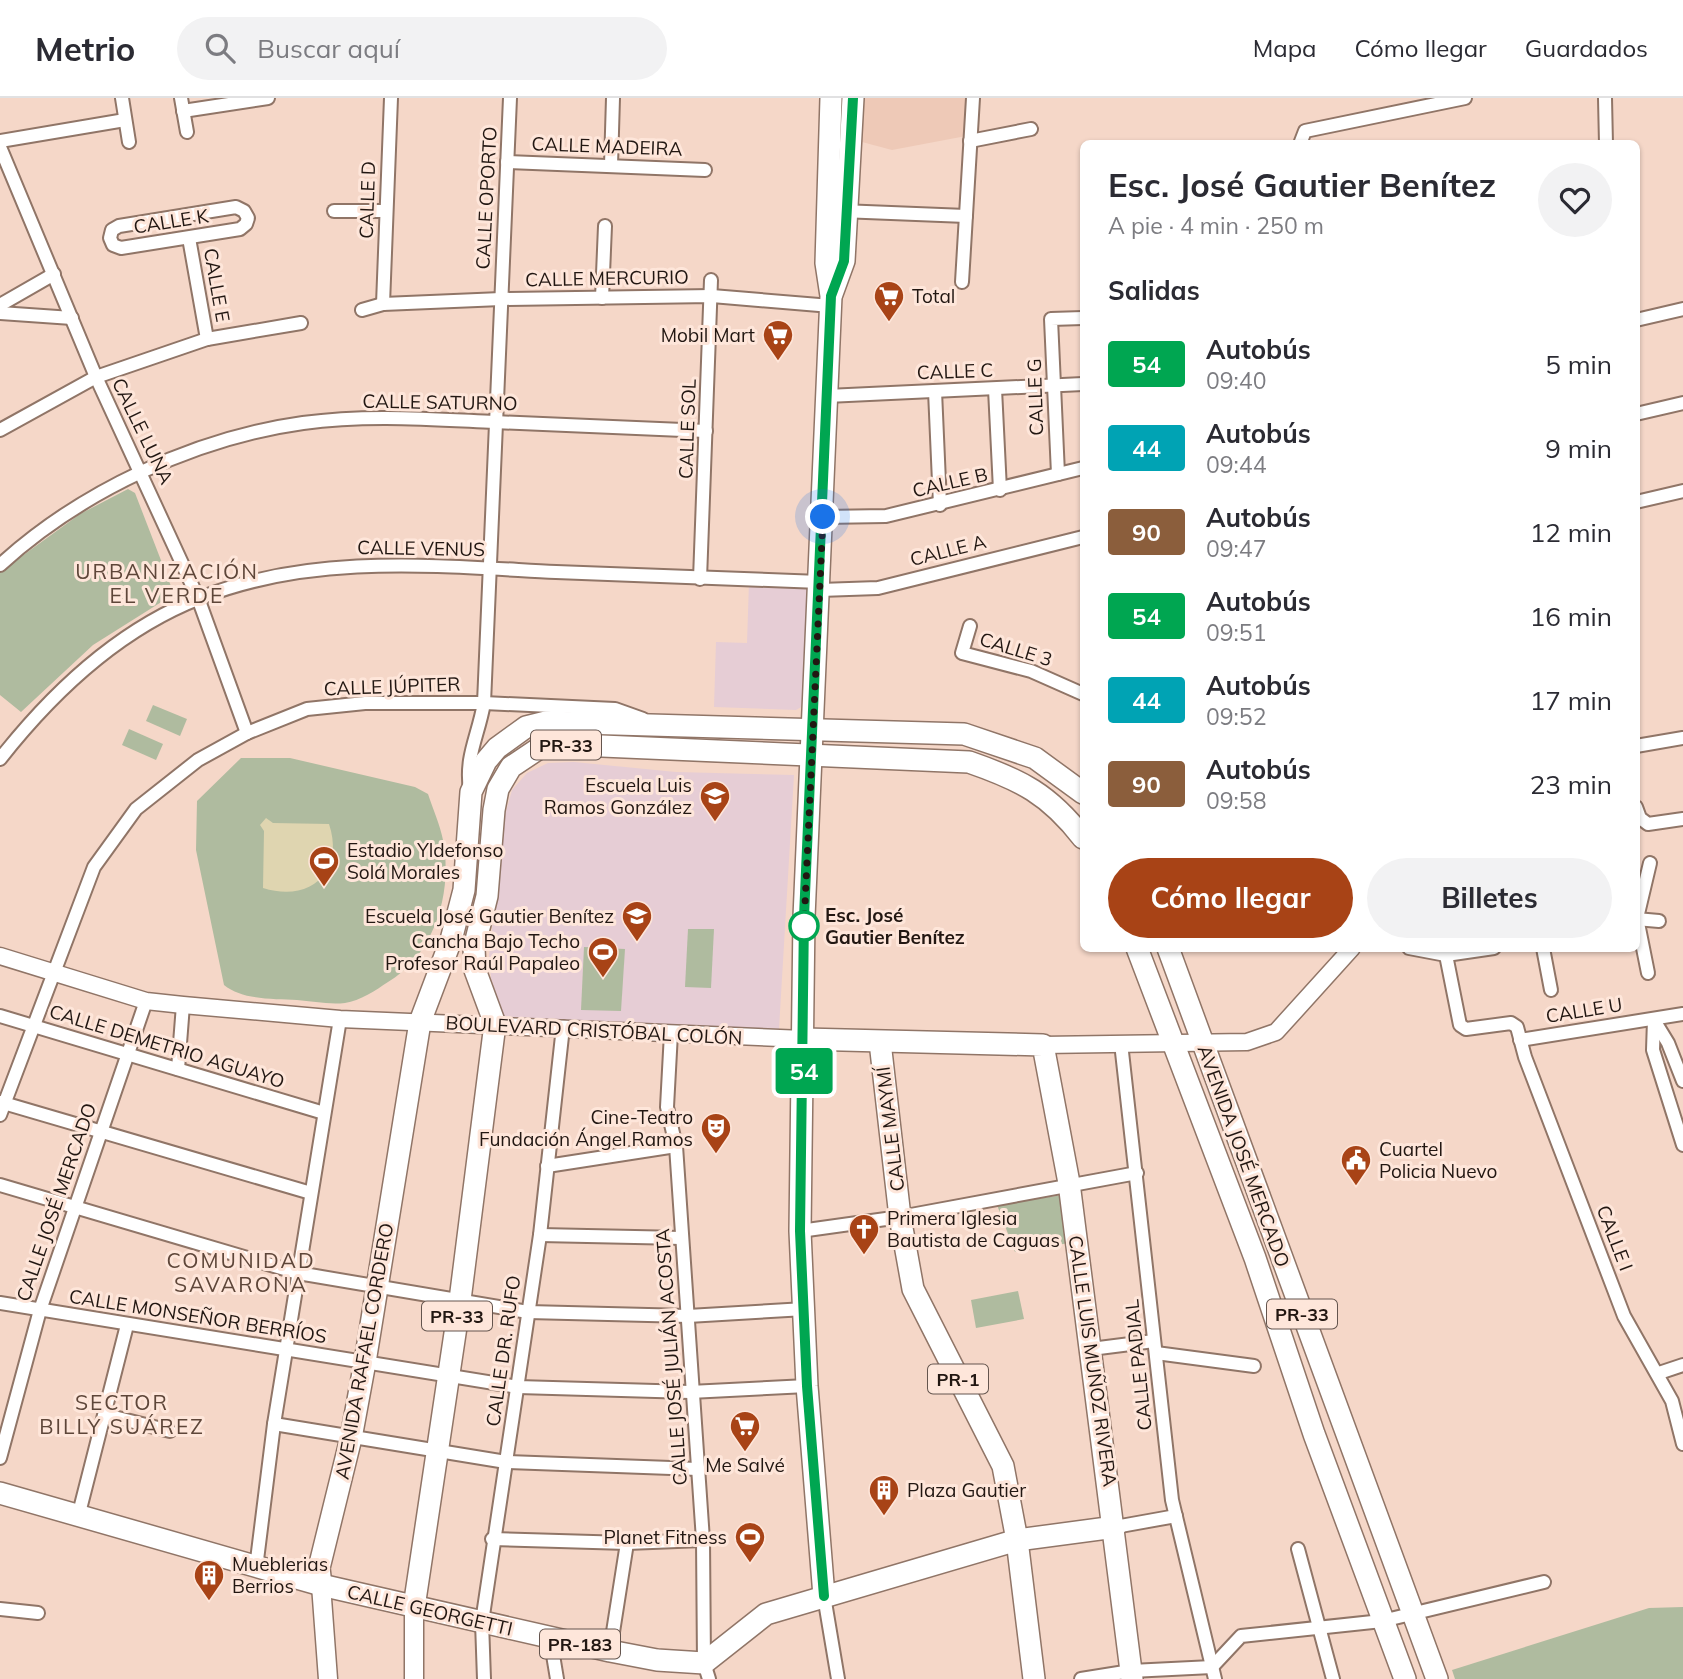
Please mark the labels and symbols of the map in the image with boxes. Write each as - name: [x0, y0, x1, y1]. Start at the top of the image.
- street label: CALLE OPORTO: [470, 126, 502, 270]
- street label: CALLE MADEIRA: [531, 131, 683, 161]
- street label: CALLE D: [354, 161, 380, 239]
- street label: CALLE K: [132, 203, 211, 239]
- street label: CALLE E: [199, 246, 235, 324]
- street label: CALLE MERCURIO: [525, 265, 689, 291]
- supermarket icon: Total: [872, 279, 906, 323]
- place label: Total: [912, 284, 955, 308]
- supermarket icon: Mobil Mart: [761, 318, 795, 362]
- place label: Mobil Mart: [661, 323, 755, 347]
- street label: CALLE C: [916, 358, 994, 384]
- street label: CALLE G: [1022, 358, 1048, 436]
- street label: CALLE LUNA: [107, 374, 179, 488]
- street label: CALLE SOL: [673, 378, 701, 480]
- street label: CALLE SATURNO: [362, 389, 518, 415]
- street label: CALLE B: [910, 462, 990, 502]
- your location: [805, 499, 840, 534]
- street label: CALLE A: [908, 529, 989, 571]
- street label: CALLE VENUS: [357, 535, 485, 561]
- district label: URBANIZACIÓN EL VERDE: [75, 558, 259, 608]
- street label: CALLE 3: [977, 627, 1055, 671]
- street label: CALLE JÚPITER: [323, 672, 461, 700]
- road number: PR-33: [531, 730, 601, 760]
- place label: Escuela Luis Ramos González: [544, 773, 692, 819]
- school or university icon: Escuela Luis Ramos González: [698, 779, 732, 823]
- place label: Estadio Yldefonso Solá Morales: [347, 838, 503, 884]
- sports icon: Estadio Yldefonso Solá Morales: [307, 844, 341, 888]
- school or university icon: Escuela José Gautier Benítez: [620, 899, 654, 943]
- place label: Esc. José Gautier Benítez: [825, 903, 965, 949]
- place label: Escuela José Gautier Benítez: [365, 904, 614, 928]
- marker: Esc. José Gautier Benítez: [789, 911, 819, 941]
- place label: Cancha Bajo Techo Profesor Raúl Papaleo: [385, 929, 580, 975]
- sports icon: Cancha Bajo Techo Profesor Raúl Papaleo: [586, 935, 620, 979]
- street label: CALLE U: [1544, 992, 1624, 1028]
- street label: CALLE DEMETRIO AGUAYO: [46, 999, 288, 1093]
- street label: BOULEVARD CRISTÓBAL COLÓN: [445, 1010, 743, 1050]
- street label: AVENIDA JOSÉ MERCADO: [1193, 1042, 1295, 1270]
- line badge: 54: [772, 1048, 836, 1094]
- street label: CALLE MAYMÍ: [870, 1064, 910, 1193]
- street label: CALLE JOSÉ MERCADO: [11, 1100, 101, 1304]
- place label: Cine-Teatro Fundación Ángel Ramos: [479, 1105, 693, 1151]
- theatre icon: Cine-Teatro Fundación Ángel Ramos: [699, 1111, 733, 1155]
- place label: Cuartel Policia Nuevo: [1379, 1137, 1497, 1183]
- public building icon: Cuartel Policia Nuevo: [1339, 1143, 1373, 1187]
- street label: CALLE I: [1592, 1202, 1638, 1274]
- place label: Primera Iglesia Bautista de Caguas: [887, 1206, 1060, 1252]
- church icon: Primera Iglesia Bautista de Caguas: [847, 1212, 881, 1256]
- street label: AVENIDA RAFAEL CORDERO: [330, 1221, 398, 1481]
- street label: CALLE JOSÉ JULIÁN ACOSTA: [650, 1228, 692, 1486]
- street label: CALLE LUIS MUÑOZ RIVERA: [1063, 1234, 1123, 1488]
- district label: COMUNIDAD SAVARONA: [166, 1247, 316, 1297]
- street label: CALLE DR. RUFO: [481, 1274, 525, 1428]
- street label: CALLE MONSEÑOR BERRÍOS: [68, 1284, 328, 1348]
- street label: CALLE PADIAL: [1119, 1298, 1157, 1432]
- road number: PR-33: [1267, 1300, 1337, 1329]
- road number: PR-33: [422, 1302, 492, 1330]
- road number: PR-1: [928, 1364, 988, 1394]
- district label: SECTOR BILLY SUÁREZ: [39, 1389, 205, 1439]
- supermarket icon: Me Salvé: [728, 1409, 762, 1453]
- place label: Me Salvé: [705, 1453, 785, 1477]
- building icon: Plaza Gautier: [867, 1473, 901, 1517]
- place label: Plaza Gautier: [907, 1478, 1026, 1502]
- sports icon: Planet Fitness: [733, 1520, 767, 1564]
- place label: Planet Fitness: [603, 1525, 727, 1549]
- place label: Mueblerias Berrios: [232, 1552, 328, 1598]
- building icon: Mueblerias Berrios: [192, 1558, 226, 1602]
- street label: CALLE GEORGETTI: [345, 1579, 515, 1641]
- road number: PR-183: [540, 1630, 620, 1658]

